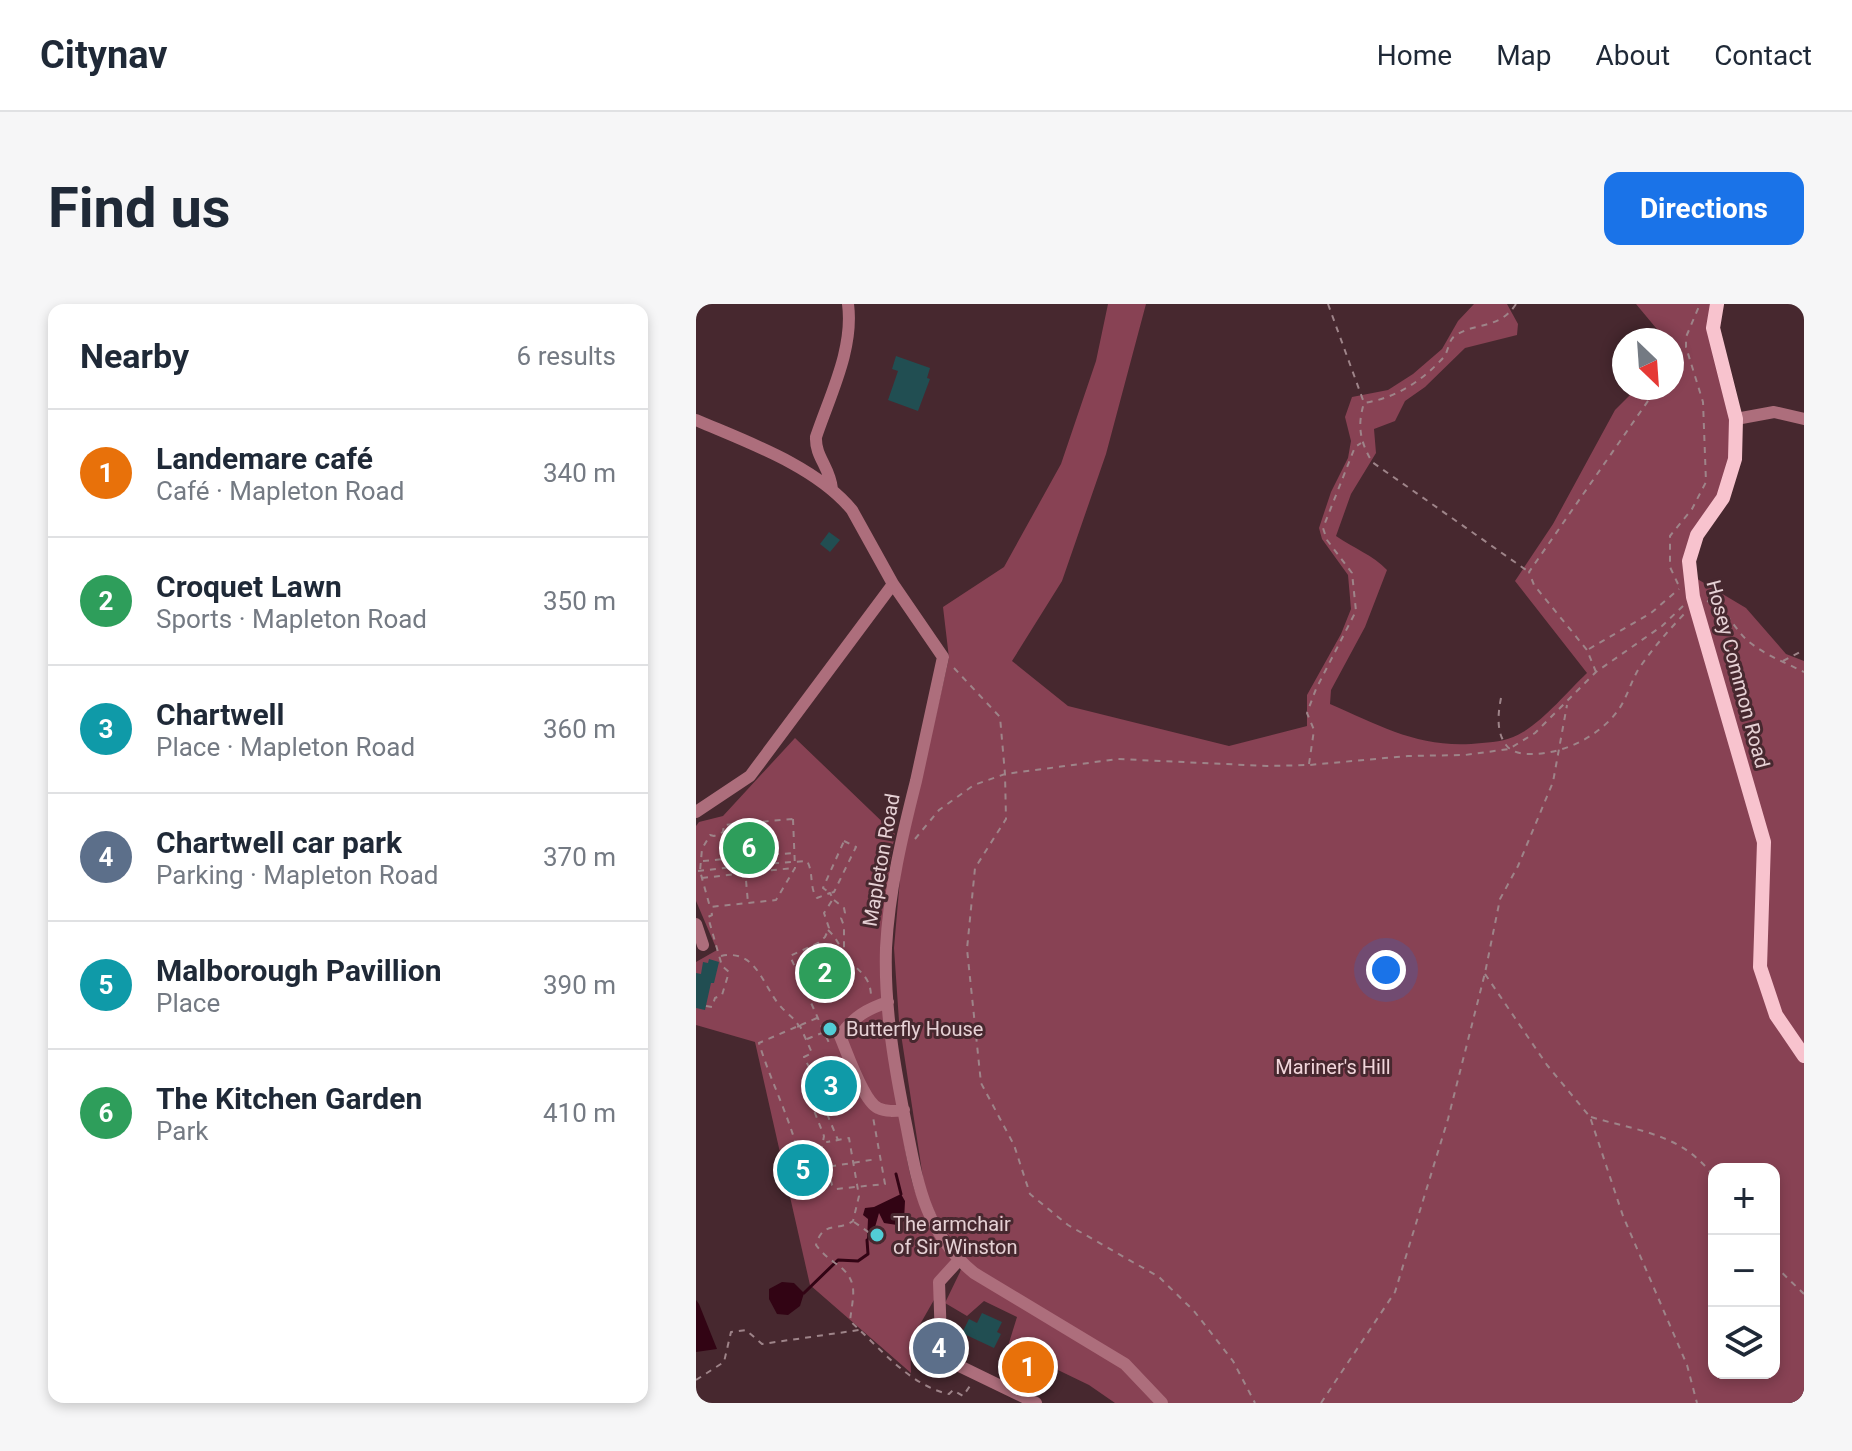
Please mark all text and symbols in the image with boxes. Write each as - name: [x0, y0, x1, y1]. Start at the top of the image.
- text: Citynav: [40, 33, 168, 77]
- text: Home: [1377, 39, 1452, 72]
- text: Map: [1496, 39, 1552, 72]
- text: About: [1596, 39, 1670, 72]
- text: Contact: [1714, 39, 1812, 72]
- button: Directions: [1604, 172, 1804, 245]
- text: Find us: [48, 175, 231, 241]
- north arrow: [1612, 328, 1684, 400]
- text: Nearby: [80, 336, 189, 376]
- text: 6 results: [517, 341, 616, 371]
- text: Landemare café: [156, 441, 373, 476]
- text: 1: [99, 458, 113, 488]
- text: 340 m: [543, 458, 616, 488]
- text: Café · Mapleton Road: [156, 476, 404, 506]
- text: Croquet Lawn: [156, 569, 342, 604]
- street label: Hosey Common Road: [1701, 577, 1775, 771]
- text: 2: [99, 586, 113, 616]
- text: 350 m: [543, 586, 616, 616]
- text: Sports · Mapleton Road: [156, 604, 427, 634]
- text: Chartwell: [156, 697, 284, 732]
- text: 3: [99, 714, 113, 744]
- text: 360 m: [543, 714, 616, 744]
- text: Place · Mapleton Road: [156, 732, 415, 762]
- street label: Mapleton Road: [857, 792, 905, 928]
- pin: 6: [723, 818, 775, 878]
- text: Chartwell car park: [156, 825, 402, 860]
- text: 4: [99, 842, 113, 872]
- text: 370 m: [543, 842, 616, 872]
- text: Parking · Mapleton Road: [156, 860, 438, 890]
- pin: 2: [799, 943, 851, 1003]
- your location: [1366, 950, 1406, 990]
- text: Malborough Pavillion: [156, 953, 441, 988]
- text: 5: [99, 970, 113, 1000]
- text: 390 m: [543, 970, 616, 1000]
- text: Place: [156, 988, 220, 1018]
- place label: Butterfly House: [846, 1017, 983, 1041]
- marker: Butterfly House: [821, 1020, 839, 1038]
- park label: Mariner's Hill: [1275, 1055, 1391, 1079]
- pin: 3: [805, 1056, 857, 1116]
- text: The Kitchen Garden: [156, 1081, 422, 1116]
- text: 6: [99, 1098, 113, 1128]
- text: 410 m: [543, 1098, 616, 1128]
- text: Park: [156, 1116, 208, 1146]
- pin: 5: [777, 1140, 829, 1200]
- map controls: [1708, 1163, 1780, 1379]
- button: +: [1708, 1163, 1780, 1235]
- place label: The armchair of Sir Winston: [893, 1212, 1018, 1259]
- marker: The armchair of Sir Winston: [868, 1226, 886, 1244]
- button: −: [1708, 1235, 1780, 1307]
- button: layers: [1708, 1307, 1780, 1379]
- pin: 4: [913, 1318, 965, 1378]
- pin: 1: [1002, 1337, 1054, 1397]

